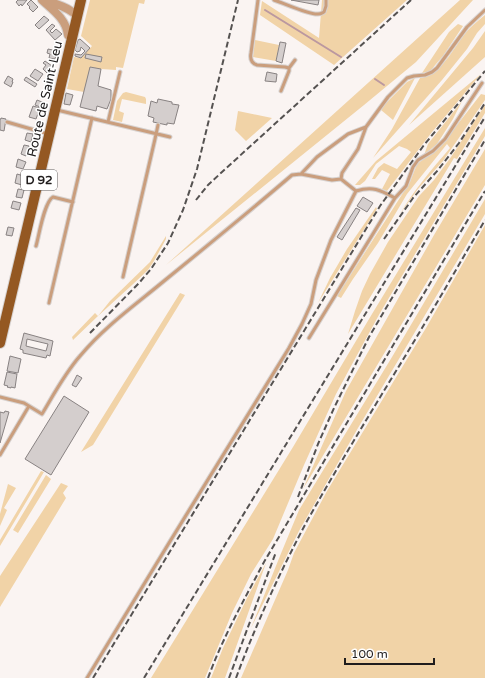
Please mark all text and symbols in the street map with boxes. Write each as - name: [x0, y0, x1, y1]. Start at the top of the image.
- street label: Route de Saint-Leu: [24, 39, 66, 159]
- road number: D 92: [21, 170, 57, 190]
- scale bar: [345, 640, 434, 666]
- text: 100 m: [351, 647, 388, 661]

